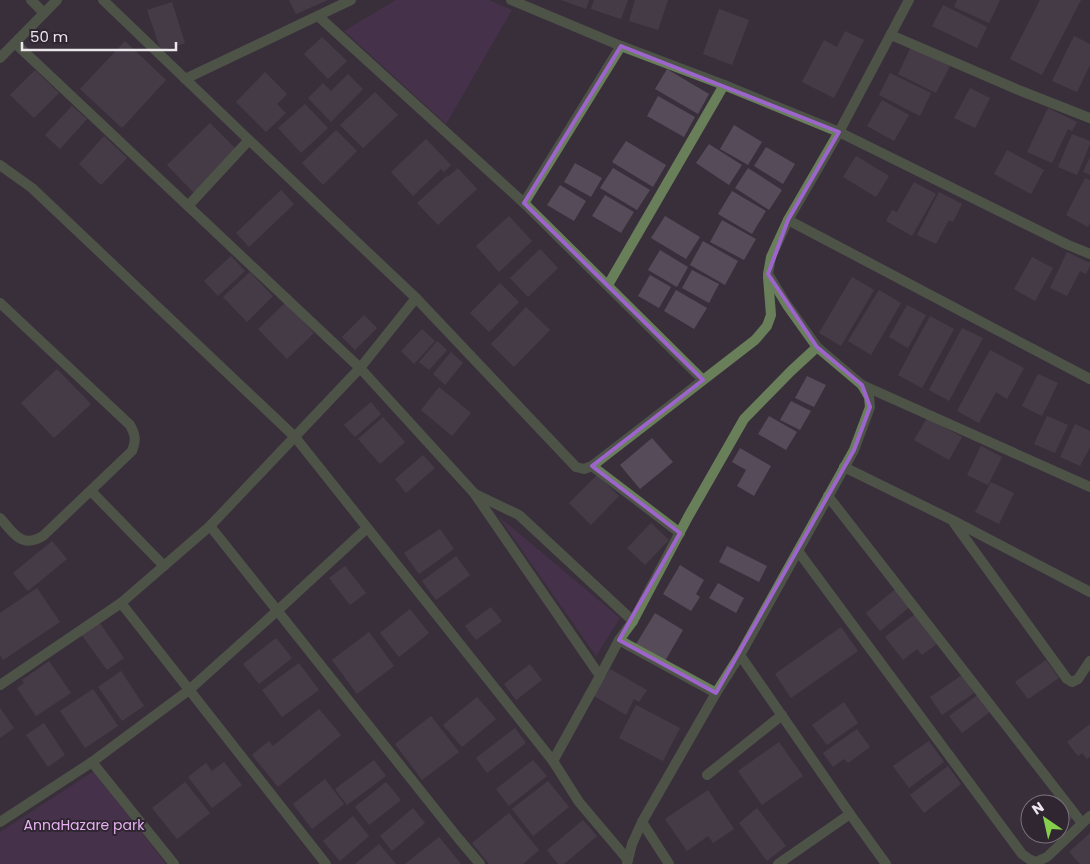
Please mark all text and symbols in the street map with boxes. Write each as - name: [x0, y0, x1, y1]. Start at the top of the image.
- scale bar: [22, 20, 176, 52]
- text: 50 m: [30, 26, 68, 47]
- north arrow: [1020, 794, 1070, 844]
- text: N: [1028, 797, 1048, 819]
- park label: AnnaHazare park: [24, 815, 145, 835]

